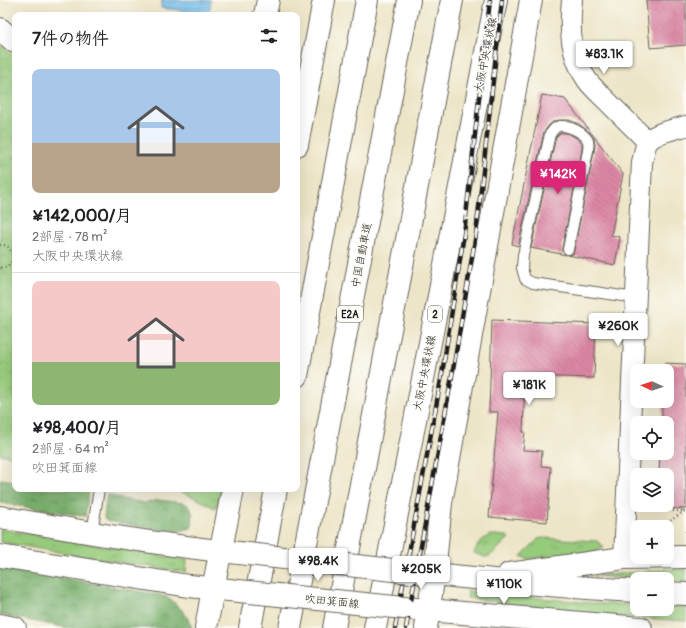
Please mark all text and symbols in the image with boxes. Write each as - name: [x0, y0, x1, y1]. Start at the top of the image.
- street label: 大阪中央環状線: [472, 16, 499, 94]
- icon: filters: [258, 25, 280, 47]
- text: 7件の物件: [32, 28, 109, 49]
- pin: ¥83.1K: [571, 41, 637, 75]
- text: ¥83.1K: [585, 46, 623, 62]
- icon: home: [120, 95, 192, 167]
- pin: ¥142K: [530, 161, 586, 195]
- text: ¥142K: [540, 166, 576, 182]
- text: ¥142,000/月: [32, 205, 132, 226]
- street label: 中国自動車道: [349, 221, 374, 289]
- text: 2部屋 · 78 m²: [32, 229, 107, 245]
- text: 大阪中央環状線: [32, 248, 123, 264]
- road number: E2A: [337, 306, 363, 322]
- road number: 2: [428, 306, 442, 322]
- icon: home: [120, 307, 192, 379]
- pin: ¥260K: [590, 313, 646, 347]
- text: ¥260K: [598, 318, 638, 334]
- street label: 大阪中央環状線: [411, 334, 438, 412]
- north arrow: [630, 364, 674, 408]
- map controls: [630, 364, 674, 616]
- pin: ¥181K: [501, 372, 557, 406]
- text: ¥181K: [512, 377, 546, 393]
- button: locate: [630, 416, 674, 460]
- text: ¥98,400/月: [32, 417, 122, 438]
- text: 2部屋 · 64 m²: [32, 441, 109, 457]
- text: 吹田箕面線: [32, 460, 97, 476]
- button: layers: [630, 468, 674, 512]
- button: +: [630, 520, 674, 564]
- pin: ¥98.4K: [285, 548, 351, 582]
- text: ¥98.4K: [298, 553, 338, 569]
- pin: ¥205K: [393, 556, 449, 590]
- text: ¥205K: [401, 561, 441, 577]
- pin: ¥110K: [476, 571, 532, 605]
- button: −: [630, 572, 674, 616]
- text: ¥110K: [486, 576, 522, 592]
- street label: 吹田箕面線: [304, 592, 360, 611]

